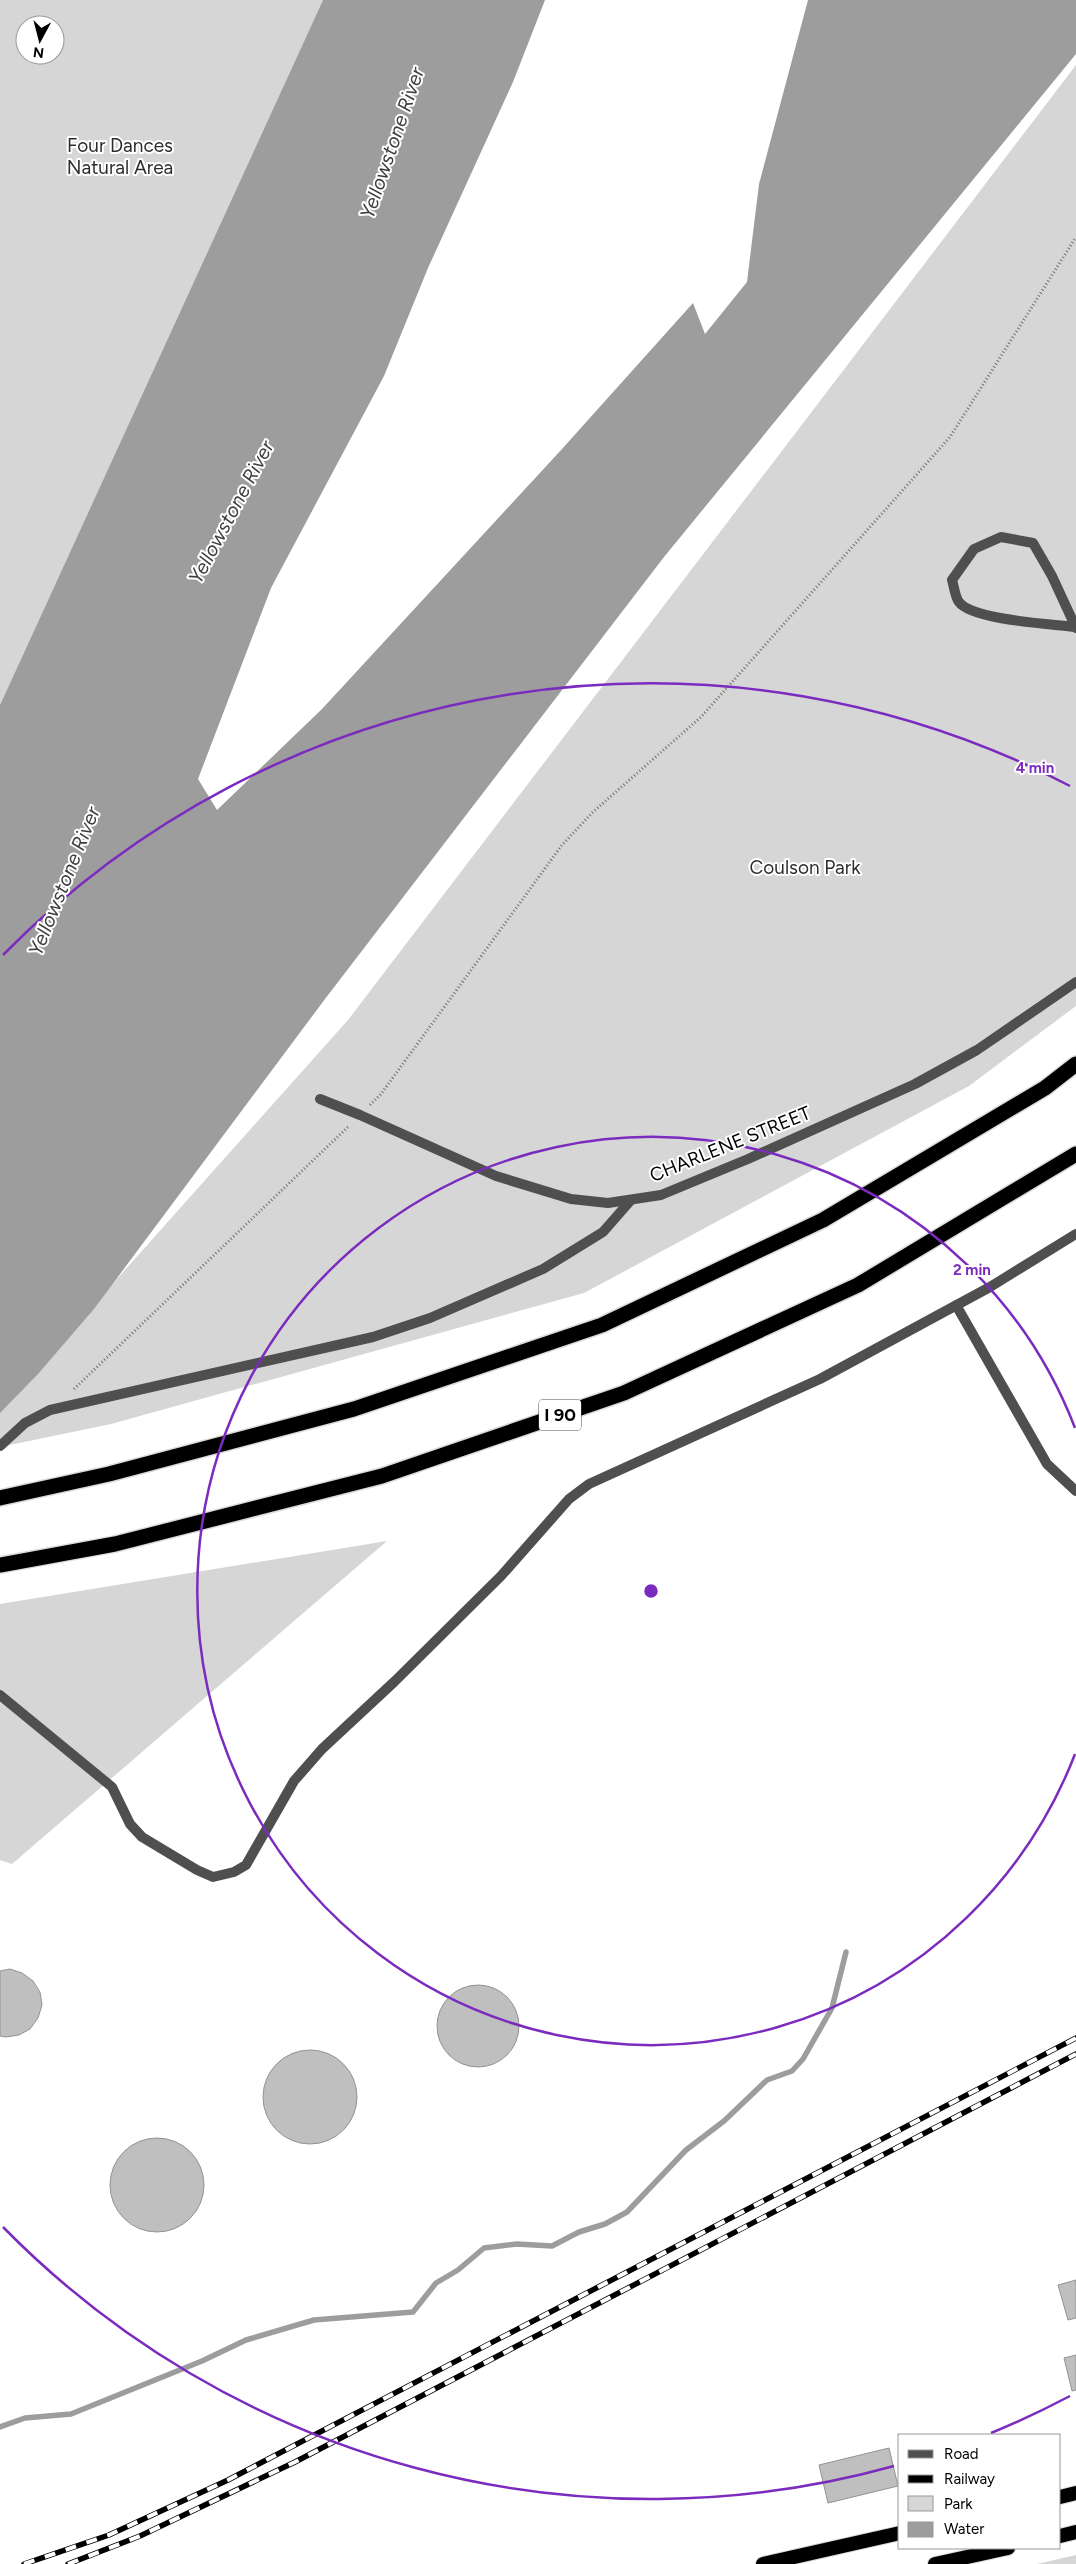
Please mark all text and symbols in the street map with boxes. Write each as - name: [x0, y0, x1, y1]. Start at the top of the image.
- north arrow: [15, 15, 65, 65]
- text: N: [32, 43, 45, 62]
- water label: Yellowstone River: [355, 63, 430, 222]
- park label: Four Dances Natural Area: [67, 134, 173, 179]
- water label: Yellowstone River: [183, 435, 279, 588]
- text: 4 min: [1016, 759, 1054, 777]
- water label: Yellowstone River: [23, 802, 105, 959]
- park label: Coulson Park: [750, 856, 861, 879]
- street label: CHARLENE STREET: [646, 1101, 814, 1187]
- text: 2 min: [953, 1261, 991, 1279]
- road number: I 90: [539, 1400, 581, 1430]
- centre of rings: [642, 1582, 660, 1600]
- legend: [898, 2434, 1061, 2549]
- text: Road: [944, 2445, 979, 2463]
- text: Railway: [944, 2470, 995, 2488]
- text: Park: [944, 2495, 973, 2513]
- text: Water: [944, 2520, 984, 2538]

